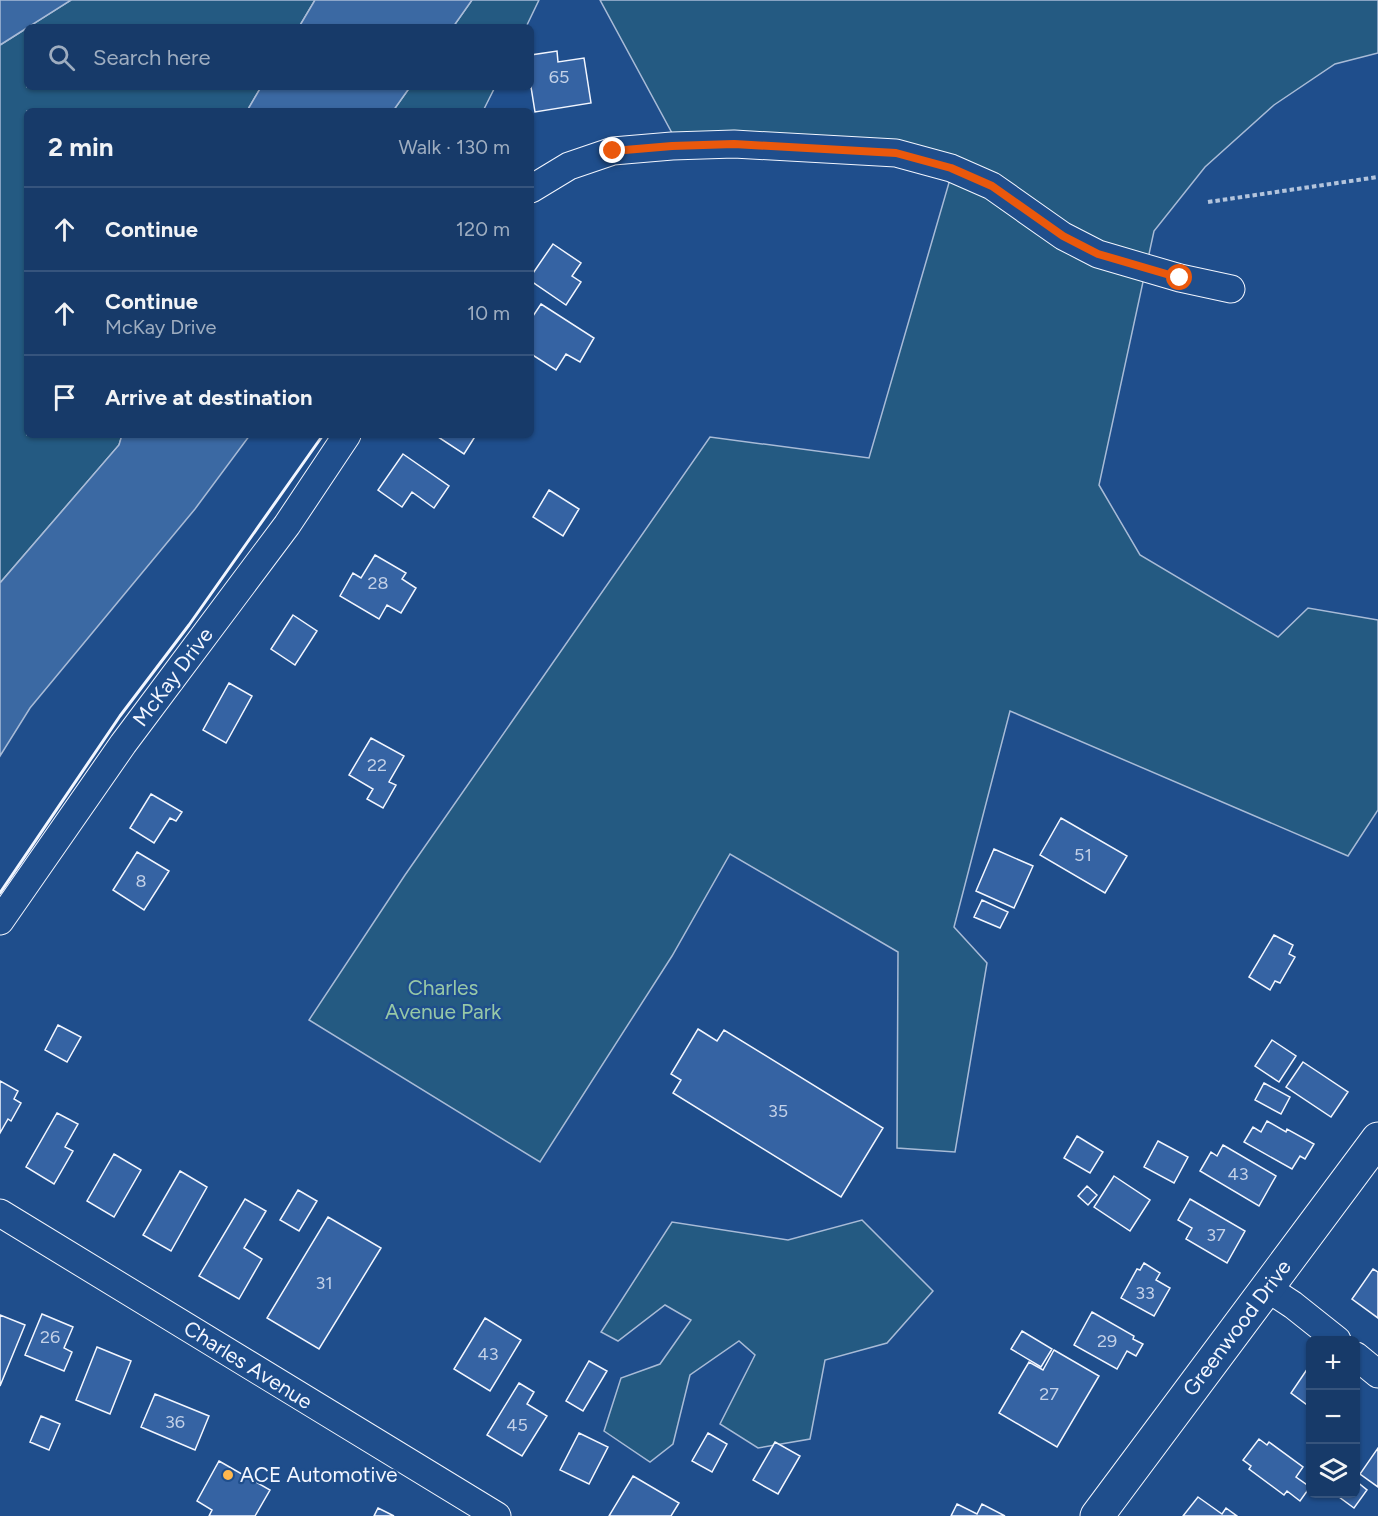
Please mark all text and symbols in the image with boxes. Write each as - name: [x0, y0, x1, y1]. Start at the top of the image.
- search box: [24, 24, 534, 90]
- icon: search: [45, 41, 78, 74]
- text: Search here: [93, 44, 211, 71]
- house number: 65: [549, 66, 569, 88]
- text: 2 min: [48, 131, 114, 163]
- text: Walk · 130 m: [398, 135, 510, 159]
- route end: [599, 137, 625, 163]
- icon: ahead: [48, 213, 81, 246]
- text: Continue: [105, 216, 198, 243]
- text: 120 m: [456, 217, 510, 241]
- route start: [1166, 264, 1192, 290]
- text: Continue: [105, 288, 198, 315]
- icon: ahead: [48, 297, 81, 330]
- text: 10 m: [467, 301, 510, 325]
- text: McKay Drive: [105, 315, 217, 339]
- icon: arrive: [48, 381, 81, 414]
- text: Arrive at destination: [105, 384, 313, 411]
- house number: 28: [367, 572, 389, 594]
- street label: McKay Drive: [127, 622, 218, 731]
- house number: 22: [367, 754, 387, 776]
- house number: 51: [1074, 844, 1092, 866]
- house number: 8: [135, 870, 147, 892]
- park label: Charles Avenue Park: [385, 975, 502, 1024]
- house number: 35: [768, 1100, 788, 1122]
- house number: 43: [1228, 1163, 1248, 1185]
- house number: 37: [1206, 1224, 1226, 1246]
- street label: Greenwood Drive: [1177, 1255, 1296, 1401]
- house number: 31: [315, 1272, 333, 1294]
- house number: 33: [1135, 1282, 1155, 1304]
- street label: Charles Avenue: [179, 1315, 317, 1414]
- house number: 26: [40, 1326, 60, 1348]
- house number: 29: [1097, 1330, 1117, 1352]
- map controls: [1306, 1336, 1360, 1498]
- button: +: [1306, 1336, 1360, 1390]
- house number: 43: [478, 1343, 498, 1365]
- house number: 27: [1039, 1383, 1059, 1405]
- button: −: [1306, 1390, 1360, 1444]
- house number: 36: [165, 1411, 185, 1433]
- house number: 45: [506, 1414, 528, 1436]
- button: layers: [1306, 1444, 1360, 1498]
- place label: ACE Automotive: [240, 1462, 398, 1487]
- marker: ACE Automotive: [221, 1468, 235, 1482]

